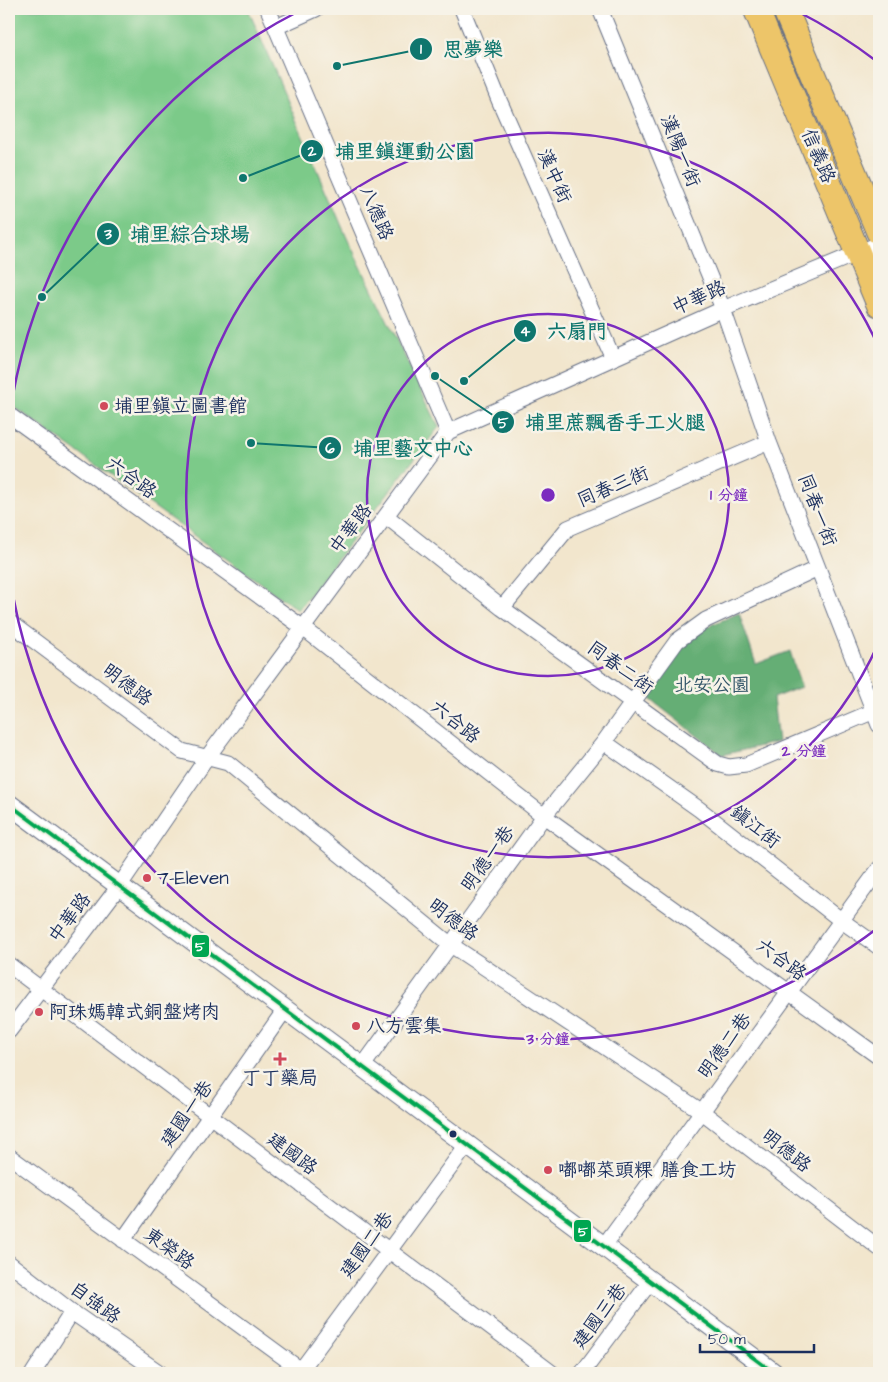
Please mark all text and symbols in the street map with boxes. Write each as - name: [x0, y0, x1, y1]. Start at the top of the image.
- callout: 思夢樂: [408, 31, 513, 66]
- text: 思夢樂: [443, 36, 503, 64]
- text: 1: [420, 39, 422, 60]
- street label: 漢陽一街: [653, 111, 707, 191]
- street label: 信義路: [794, 124, 842, 188]
- callout: 埔里鎮運動公園: [300, 133, 485, 168]
- text: 埔里鎮運動公園: [335, 138, 475, 166]
- text: 2: [307, 141, 317, 162]
- street label: 漢中街: [530, 144, 578, 208]
- street label: 八德路: [352, 181, 400, 245]
- callout: 埔里綜合球場: [95, 217, 260, 252]
- text: 埔里綜合球場: [130, 221, 250, 249]
- text: 3: [103, 224, 112, 245]
- street label: 中華路: [667, 274, 731, 322]
- callout: 六扇門: [512, 313, 617, 348]
- text: 六扇門: [547, 318, 607, 346]
- text: 4: [520, 321, 531, 342]
- place label: 埔里鎮立圖書館: [114, 393, 247, 420]
- marker: 埔里鎮立圖書館: [98, 400, 110, 412]
- callout: 埔里蔗飄香手工火腿: [490, 405, 715, 440]
- text: 埔里蔗飄香手工火腿: [525, 409, 706, 437]
- text: 5: [498, 413, 509, 434]
- callout: 埔里藝文中心: [318, 430, 483, 465]
- text: 埔里藝文中心: [353, 435, 473, 463]
- text: 6: [325, 438, 335, 459]
- street label: 六合路: [100, 450, 162, 506]
- street label: 同春三街: [573, 460, 653, 514]
- street label: 同春一街: [791, 470, 843, 550]
- text: 1 分鐘: [710, 485, 748, 506]
- centre of rings: [539, 486, 557, 504]
- street label: 中華路: [323, 498, 379, 560]
- street label: 同春二街: [581, 635, 659, 701]
- street label: 明德路: [96, 657, 158, 713]
- park label: 北安公園: [674, 672, 750, 699]
- street label: 六合路: [424, 694, 486, 750]
- text: 2 分鐘: [781, 741, 826, 762]
- street label: 鎮江街: [724, 799, 786, 855]
- street label: 明德一巷: [455, 820, 521, 898]
- place label: 7-Eleven: [157, 865, 229, 892]
- marker: 7-Eleven: [141, 872, 153, 884]
- street label: 中華路: [42, 887, 98, 949]
- street label: 明德路: [422, 892, 484, 948]
- street label: 六合路: [750, 932, 812, 988]
- line badge: 5: [191, 934, 210, 958]
- text: 5: [195, 937, 206, 957]
- place label: 阿珠媽韓式銅盤烤肉: [49, 999, 220, 1026]
- marker: 阿珠媽韓式銅盤烤肉: [33, 1006, 45, 1018]
- street label: 明德二巷: [692, 1007, 758, 1085]
- place label: 八方雲集: [366, 1013, 442, 1040]
- marker: 八方雲集: [350, 1020, 362, 1032]
- text: 3 分鐘: [525, 1029, 570, 1050]
- marker: 丁丁藥局: [274, 1053, 286, 1065]
- place label: 丁丁藥局: [242, 1065, 318, 1092]
- street label: 建國一巷: [154, 1075, 220, 1153]
- street label: 明德路: [755, 1123, 817, 1179]
- street label: 建國路: [261, 1126, 323, 1182]
- unlabelled marker: [448, 1129, 458, 1139]
- place label: 嘟嘟菜頭粿 膳食工坊: [558, 1157, 737, 1184]
- marker: 嘟嘟菜頭粿 膳食工坊: [542, 1164, 554, 1176]
- street label: 建國二巷: [334, 1206, 400, 1284]
- line badge: 5: [573, 1219, 592, 1243]
- street label: 東榮路: [138, 1221, 200, 1277]
- text: 5: [578, 1222, 589, 1242]
- street label: 自強路: [64, 1275, 126, 1331]
- street label: 建國三巷: [566, 1278, 634, 1354]
- scale bar: [700, 1322, 814, 1354]
- text: 50 m: [708, 1329, 746, 1350]

